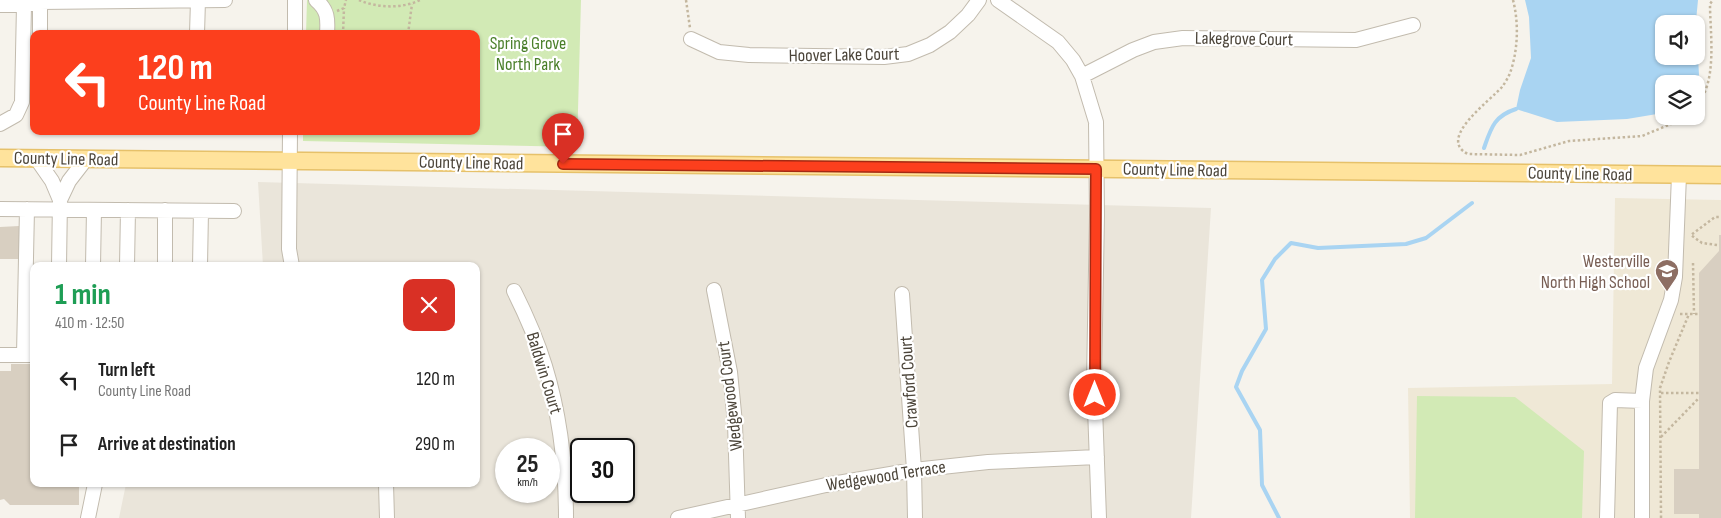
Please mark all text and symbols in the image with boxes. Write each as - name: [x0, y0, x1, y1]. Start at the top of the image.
- map controls: [1655, 15, 1705, 125]
- button: sound: [1655, 15, 1705, 65]
- street label: Lakegrove Court: [1195, 28, 1294, 50]
- park label: Spring Grove North Park: [490, 33, 566, 75]
- street label: Hoover Lake Court: [788, 44, 900, 66]
- text: 120 m: [138, 47, 213, 90]
- icon: left: [55, 50, 120, 115]
- button: layers: [1655, 75, 1705, 125]
- text: County Line Road: [138, 90, 266, 117]
- pin: [542, 113, 584, 164]
- icon: arrive: [549, 120, 577, 148]
- street label: County Line Road: [14, 148, 118, 170]
- street label: County Line Road: [419, 152, 523, 174]
- street label: County Line Road: [1123, 159, 1227, 181]
- street label: County Line Road: [1528, 163, 1632, 185]
- place label: Westerville North High School: [1541, 251, 1650, 293]
- school or university icon: Westerville North High School: [1654, 258, 1680, 292]
- text: 1 min: [55, 277, 111, 313]
- button: close: [403, 279, 455, 331]
- text: 410 m · 12:50: [55, 314, 125, 333]
- street label: Baldwin Court: [522, 330, 567, 417]
- street label: Crawford Court: [895, 335, 923, 429]
- street label: Wedgewood Court: [713, 340, 747, 452]
- text: Turn left: [98, 359, 155, 382]
- icon: left: [55, 366, 83, 394]
- text: 120 m: [417, 368, 455, 391]
- position arrow: [1068, 368, 1120, 420]
- text: County Line Road: [98, 382, 191, 401]
- icon: arrive: [55, 431, 83, 459]
- text: Arrive at destination: [98, 433, 236, 456]
- text: 290 m: [415, 433, 455, 456]
- speed limit sign: 30: [570, 438, 635, 503]
- text: 25: [517, 449, 538, 480]
- street label: Wedgewood Terrace: [825, 456, 947, 496]
- text: km/h: [517, 475, 538, 490]

